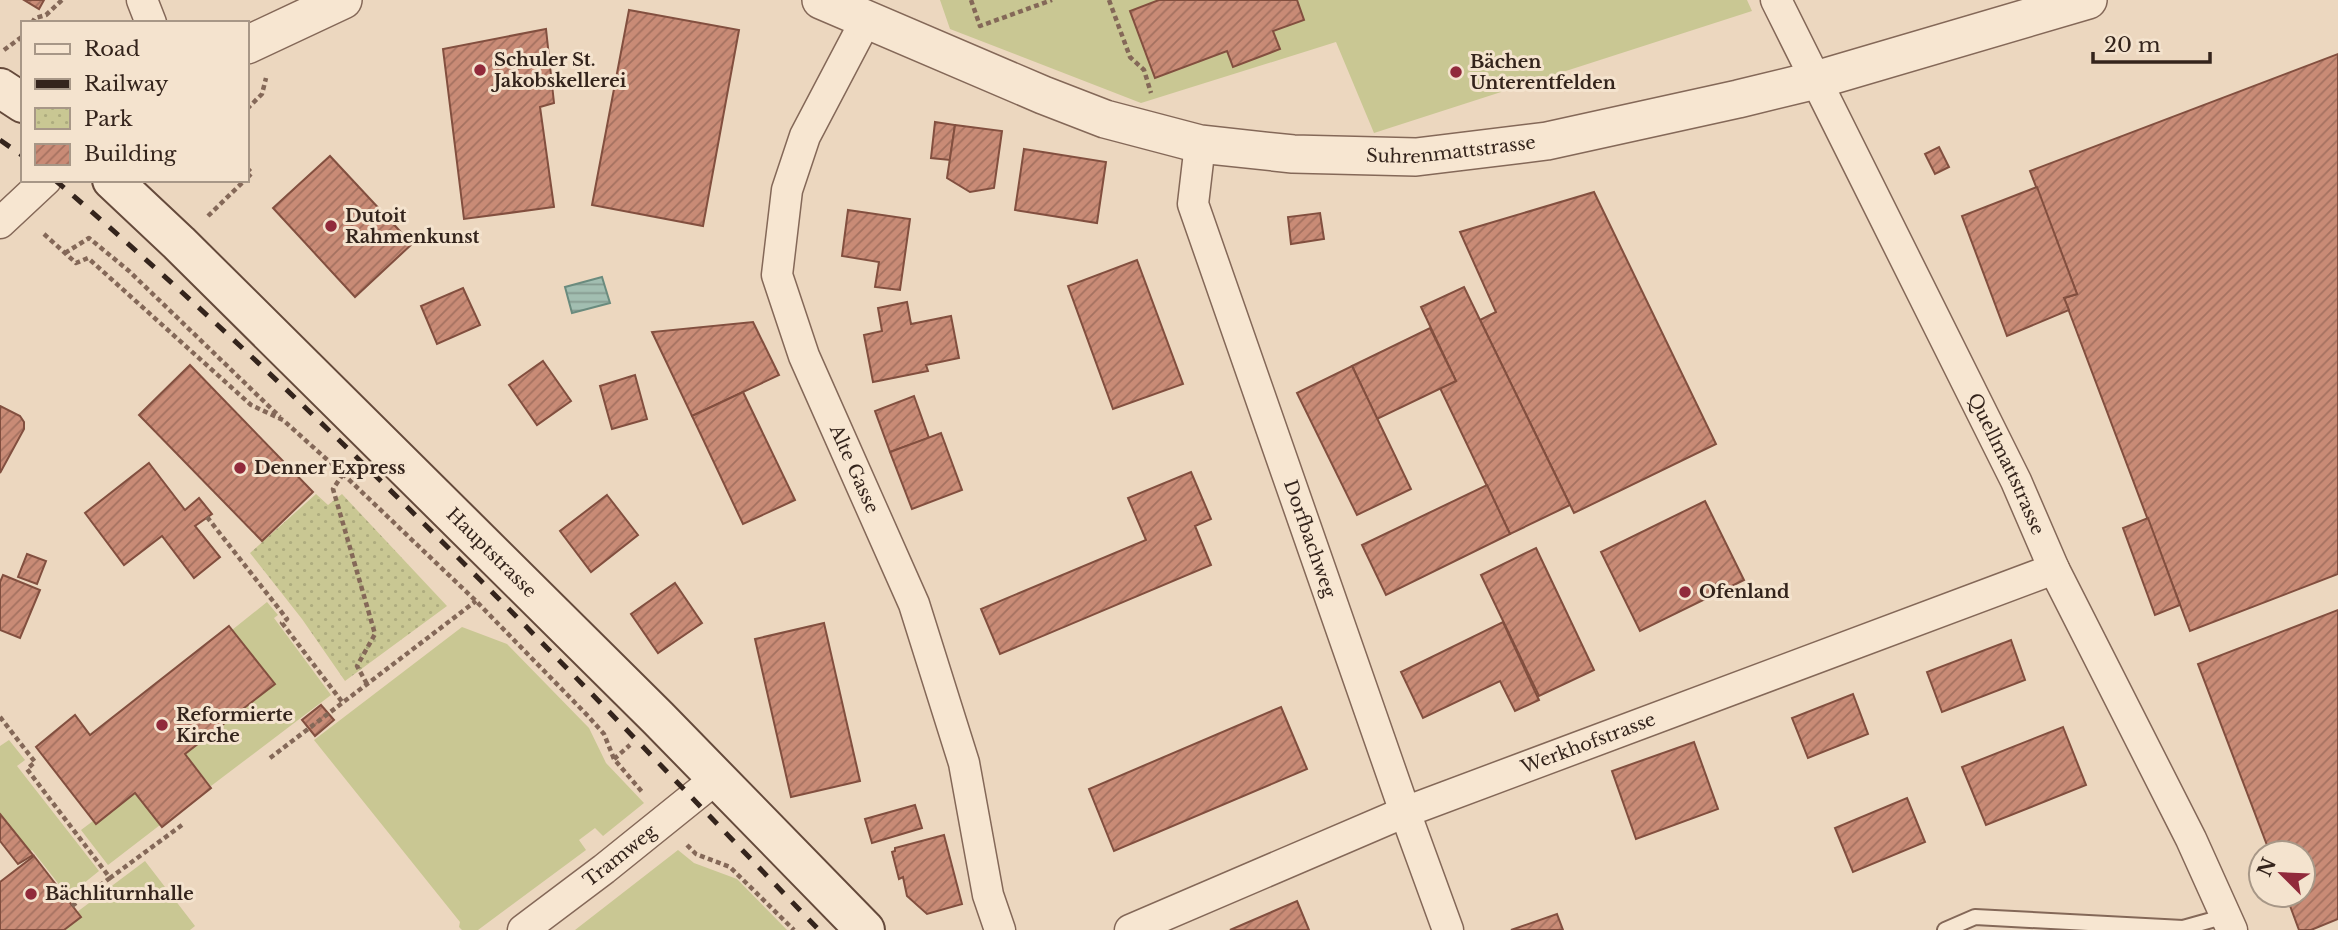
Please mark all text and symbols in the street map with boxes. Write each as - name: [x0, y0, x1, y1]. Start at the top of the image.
- legend: [21, 21, 248, 182]
- scale bar: [2093, 21, 2210, 65]
- text: 20 m: [2104, 32, 2161, 58]
- text: Road: [84, 36, 140, 62]
- place label: Schuler St. Jakobskellerei: [490, 49, 627, 92]
- place label: Bächen Unterentfelden: [1470, 51, 1616, 94]
- marker: Schuler St. Jakobskellerei: [472, 62, 488, 78]
- marker: Bächen Unterentfelden: [1448, 64, 1464, 80]
- text: Railway: [84, 71, 169, 97]
- text: Park: [84, 106, 133, 132]
- street label: Suhrenmattstrasse: [1366, 131, 1537, 168]
- text: Building: [84, 141, 177, 167]
- place label: Dutoit Rahmenkunst: [345, 205, 480, 248]
- marker: Dutoit Rahmenkunst: [323, 218, 339, 234]
- street label: Quellmattstrasse: [1963, 390, 2049, 538]
- street label: Alte Gasse: [825, 421, 883, 517]
- place label: Denner Express: [254, 457, 405, 479]
- marker: Denner Express: [232, 460, 248, 476]
- street label: Dorfbachweg: [1279, 477, 1341, 601]
- street label: Hauptstrasse: [442, 503, 541, 602]
- place label: Ofenland: [1699, 581, 1790, 603]
- marker: Ofenland: [1677, 584, 1693, 600]
- place label: Reformierte Kirche: [176, 704, 293, 747]
- street label: Werkhofstrasse: [1517, 708, 1659, 779]
- marker: Reformierte Kirche: [154, 717, 170, 733]
- street label: Tramweg: [579, 820, 661, 892]
- north arrow: [2247, 839, 2317, 909]
- text: N: [2253, 854, 2281, 880]
- place label: Bächliturnhalle: [45, 883, 194, 905]
- marker: Bächliturnhalle: [23, 886, 39, 902]

